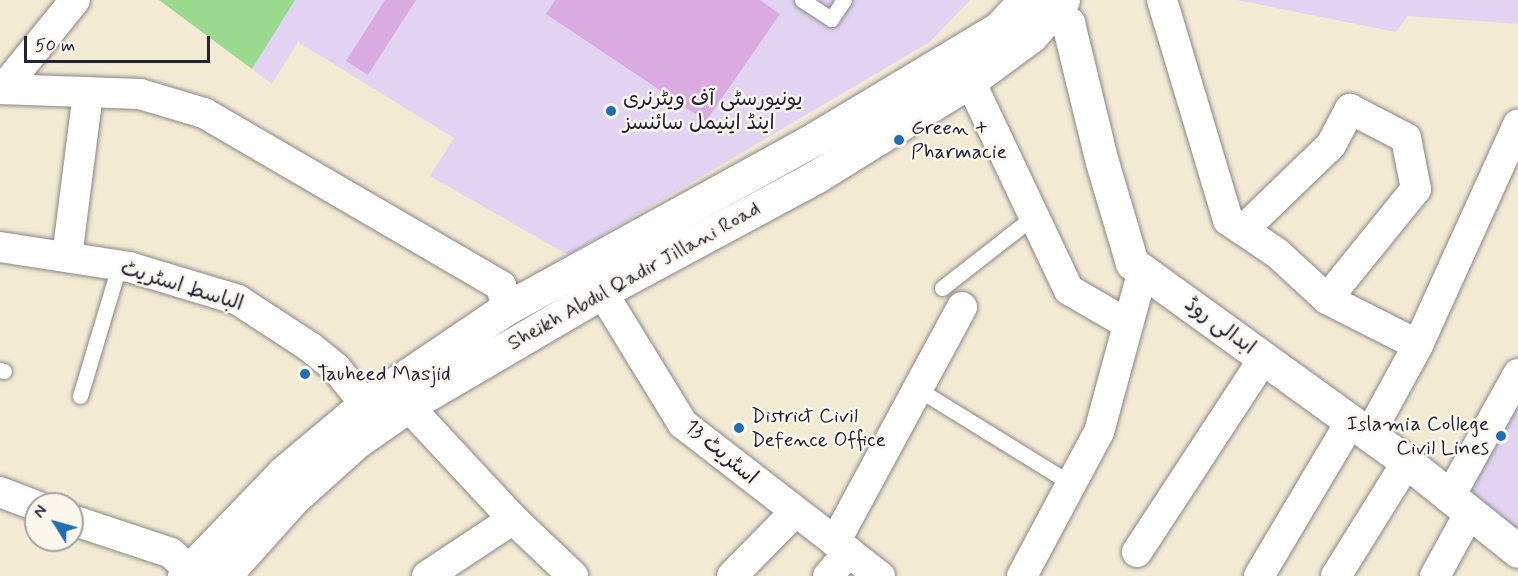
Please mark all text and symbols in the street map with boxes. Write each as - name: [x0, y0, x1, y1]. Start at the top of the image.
- scale bar: [27, 24, 213, 62]
- text: 50 m: [35, 34, 75, 58]
- place label: یونیورسٹی آف ویٹرنری اینڈ اینیمل سائنسز: [623, 86, 803, 136]
- marker: یونیورسٹی آف ویٹرنری اینڈ اینیمل سائنسز: [604, 104, 618, 118]
- place label: Green + Pharmacie: [911, 115, 1007, 165]
- marker: Green + Pharmacie: [892, 133, 906, 147]
- street label: Sheikh Abdul Qadir Jillani Road: [508, 199, 760, 353]
- street label: الباسط اسٹریٹ: [117, 255, 247, 317]
- street label: ابدالی روڈ: [1179, 292, 1261, 360]
- place label: Tauheed Masjid: [317, 361, 451, 387]
- marker: Tauheed Masjid: [298, 367, 312, 381]
- place label: District Civil Defence Office: [751, 403, 886, 453]
- place label: Islamia College Civil Lines: [1347, 411, 1489, 461]
- street label: اسٹریٹ 13: [679, 414, 763, 490]
- marker: District Civil Defence Office: [732, 421, 746, 435]
- marker: Islamia College Civil Lines: [1494, 429, 1508, 443]
- north arrow: [24, 492, 84, 552]
- text: N: [29, 501, 52, 523]

